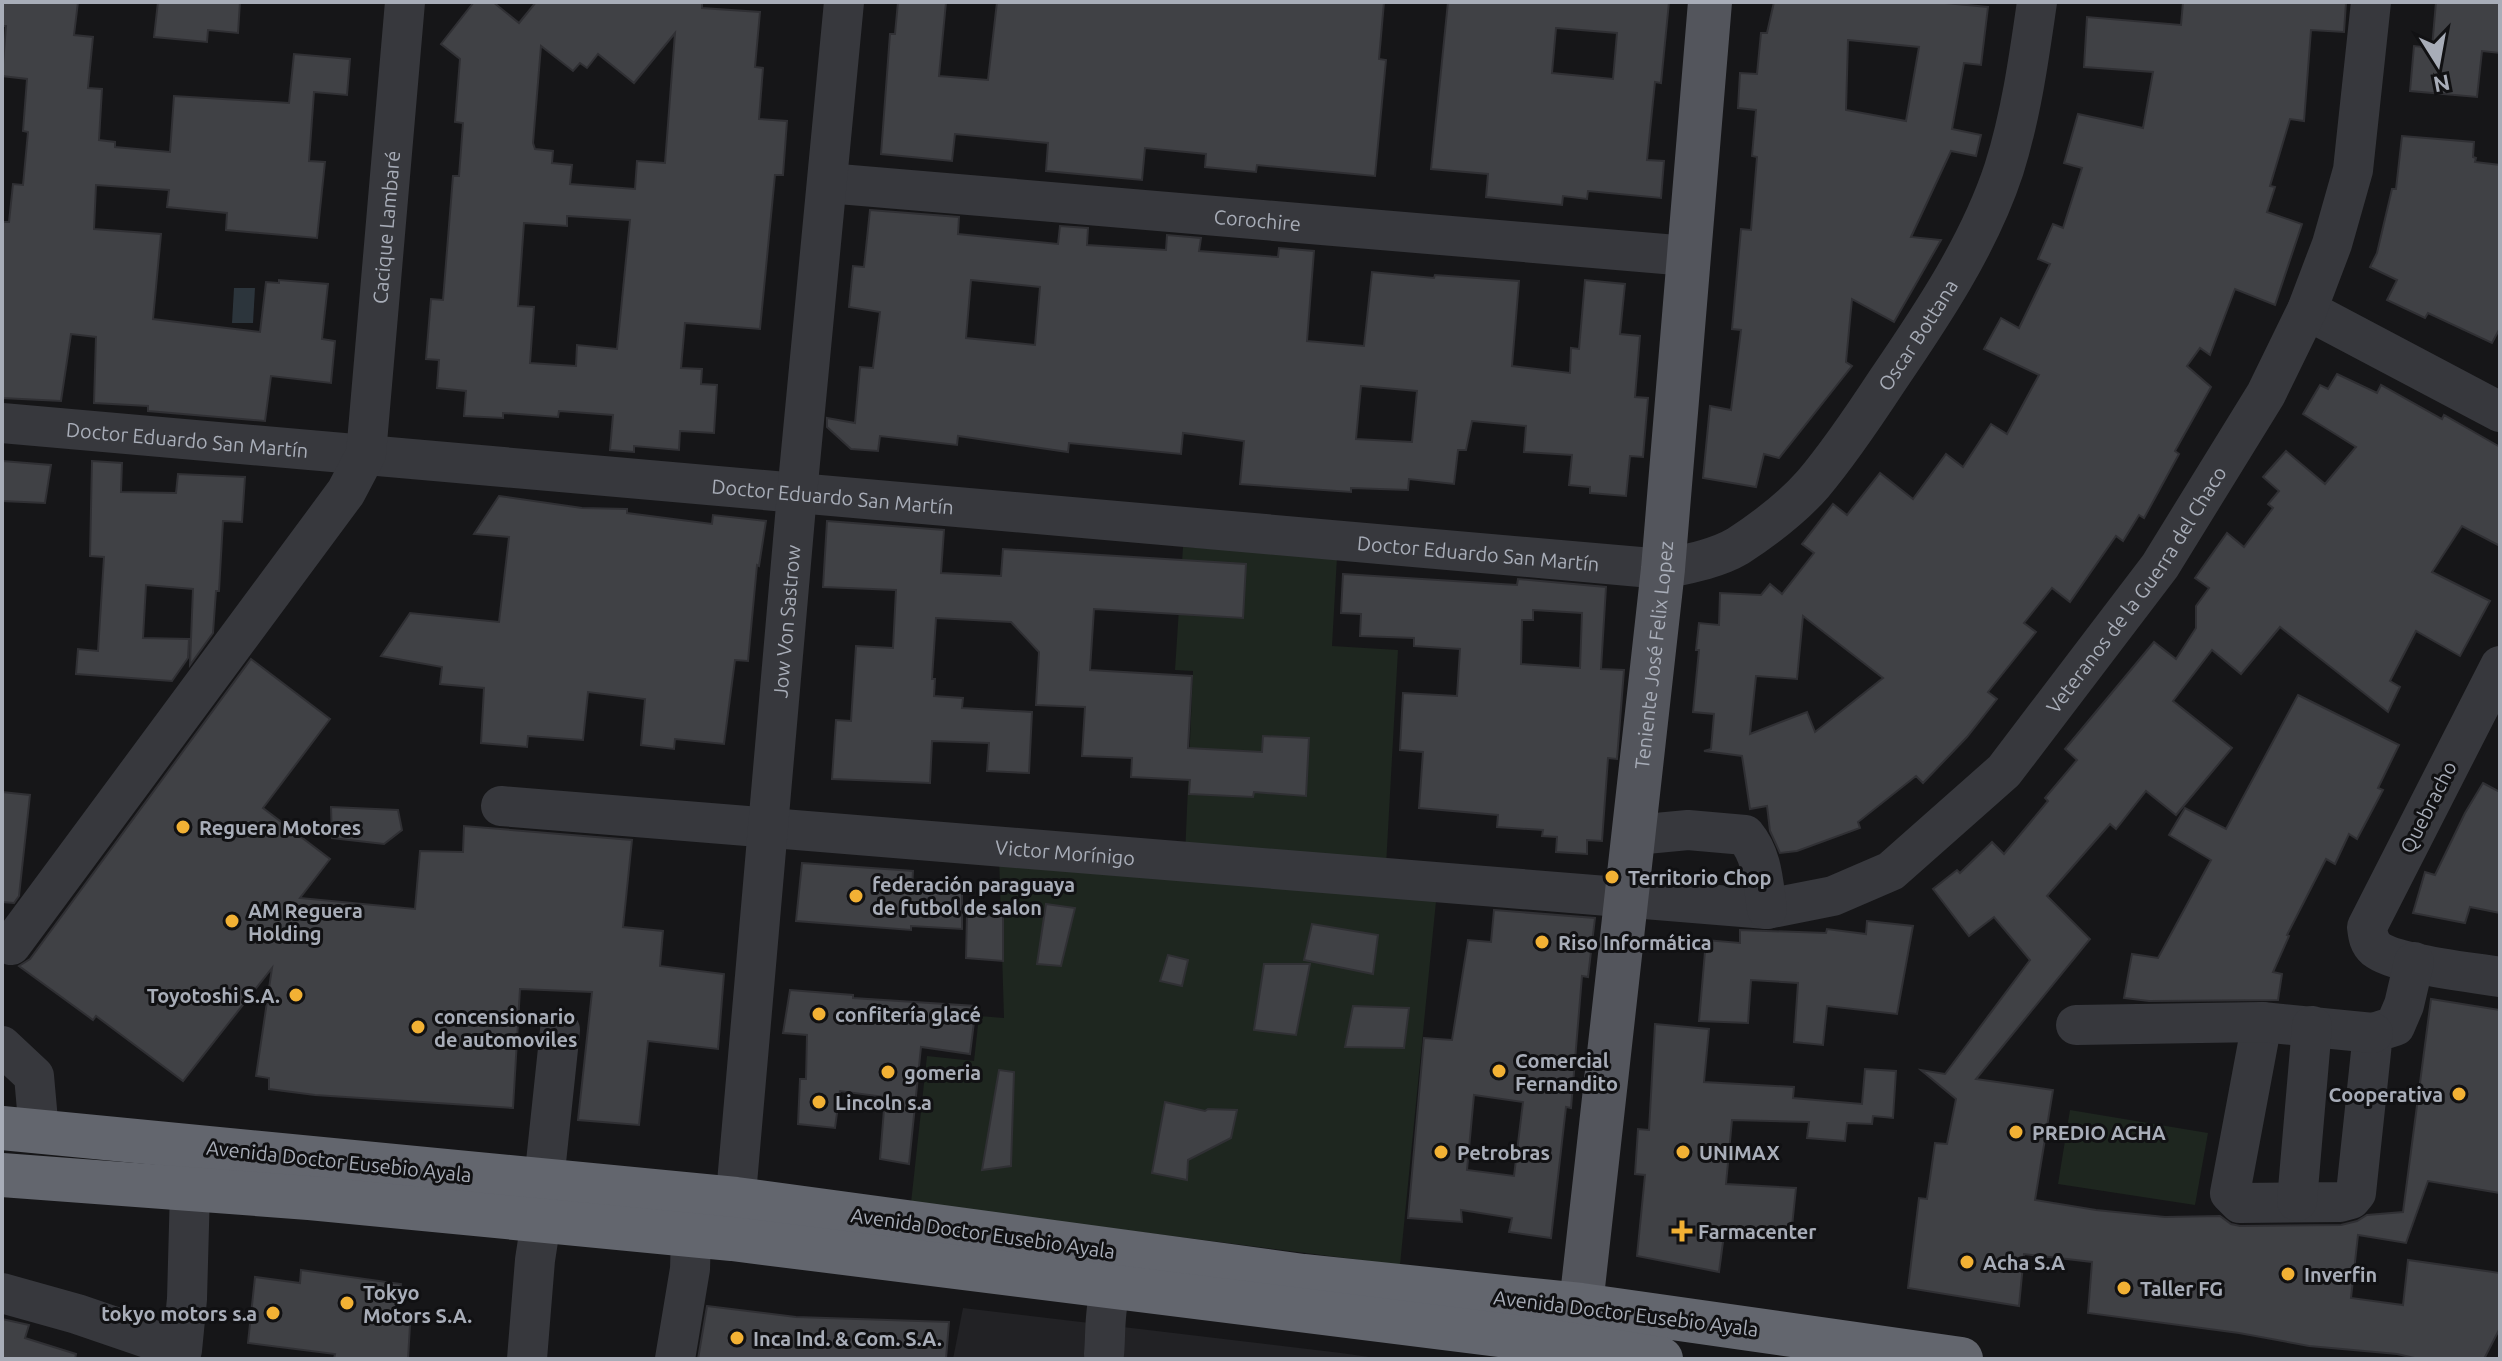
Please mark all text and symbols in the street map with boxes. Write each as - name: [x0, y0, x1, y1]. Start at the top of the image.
- north arrow: [2398, 24, 2478, 104]
- text: N: [2431, 70, 2452, 98]
- street label: Cacique Lambaré: [367, 150, 404, 305]
- street label: Corochire: [1213, 204, 1302, 235]
- street label: Oscar Bottana: [1873, 275, 1962, 395]
- street label: Doctor Eduardo San Martín: [65, 417, 309, 461]
- street label: Veteranos de la Guerra del Chaco: [2041, 462, 2230, 717]
- street label: Doctor Eduardo San Martín: [711, 474, 955, 518]
- street label: Doctor Eduardo San Martín: [1356, 531, 1600, 575]
- street label: Teniente José Felix Lopez: [1629, 540, 1677, 770]
- street label: Jow Von Sastrow: [768, 543, 804, 699]
- street label: Quebracho: [2395, 757, 2461, 857]
- place label: Reguera Motores: [199, 816, 361, 839]
- marker: Reguera Motores: [174, 818, 192, 836]
- street label: Victor Morínigo: [994, 835, 1136, 869]
- place label: Territorio Chop: [1628, 866, 1772, 889]
- marker: Territorio Chop: [1603, 868, 1621, 886]
- place label: federación paraguaya de futbol de salon: [872, 873, 1075, 919]
- marker: federación paraguaya de futbol de salon: [847, 887, 865, 905]
- place label: AM Reguera Holding: [248, 899, 363, 945]
- marker: AM Reguera Holding: [223, 912, 241, 930]
- place label: Riso Informática: [1558, 931, 1712, 954]
- marker: Riso Informática: [1533, 933, 1551, 951]
- place label: Toyotoshi S.A.: [147, 984, 280, 1007]
- marker: Toyotoshi S.A.: [287, 986, 305, 1004]
- place label: confitería glacé: [835, 1003, 981, 1026]
- place label: concensionario de automoviles: [434, 1005, 578, 1051]
- marker: confitería glacé: [810, 1005, 828, 1023]
- marker: concensionario de automoviles: [409, 1018, 427, 1036]
- place label: Comercial Fernandito: [1515, 1049, 1618, 1095]
- place label: gomeria: [904, 1061, 981, 1084]
- marker: Comercial Fernandito: [1490, 1062, 1508, 1080]
- marker: gomeria: [879, 1063, 897, 1081]
- place label: Cooperativa: [2329, 1083, 2443, 1106]
- marker: Cooperativa: [2450, 1085, 2468, 1103]
- place label: Lincoln s.a: [835, 1091, 932, 1114]
- marker: Lincoln s.a: [810, 1093, 828, 1111]
- place label: PREDIO ACHA: [2032, 1121, 2166, 1144]
- marker: PREDIO ACHA: [2007, 1123, 2025, 1141]
- street label: Avenida Doctor Eusebio Ayala: [205, 1136, 473, 1186]
- place label: Petrobras: [1457, 1141, 1550, 1164]
- place label: UNIMAX: [1699, 1141, 1780, 1164]
- marker: Petrobras: [1432, 1143, 1450, 1161]
- marker: UNIMAX: [1674, 1143, 1692, 1161]
- street label: Avenida Doctor Eusebio Ayala: [849, 1203, 1117, 1263]
- place label: Farmacenter: [1698, 1220, 1817, 1243]
- marker: Farmacenter: [1673, 1222, 1691, 1240]
- place label: Acha S.A: [1983, 1251, 2065, 1274]
- marker: Acha S.A: [1958, 1253, 1976, 1271]
- place label: Inverfin: [2304, 1263, 2377, 1286]
- marker: Inverfin: [2279, 1265, 2297, 1283]
- place label: Taller FG: [2140, 1277, 2223, 1300]
- marker: Taller FG: [2115, 1279, 2133, 1297]
- place label: Tokyo Motors S.A.: [363, 1281, 472, 1327]
- street label: Avenida Doctor Eusebio Ayala: [1492, 1285, 1760, 1341]
- marker: Tokyo Motors S.A.: [338, 1294, 356, 1312]
- place label: tokyo motors s.a: [101, 1302, 257, 1325]
- marker: tokyo motors s.a: [264, 1304, 282, 1322]
- place label: Inca Ind. & Com. S.A.: [753, 1327, 942, 1350]
- marker: Inca Ind. & Com. S.A.: [728, 1329, 746, 1347]

